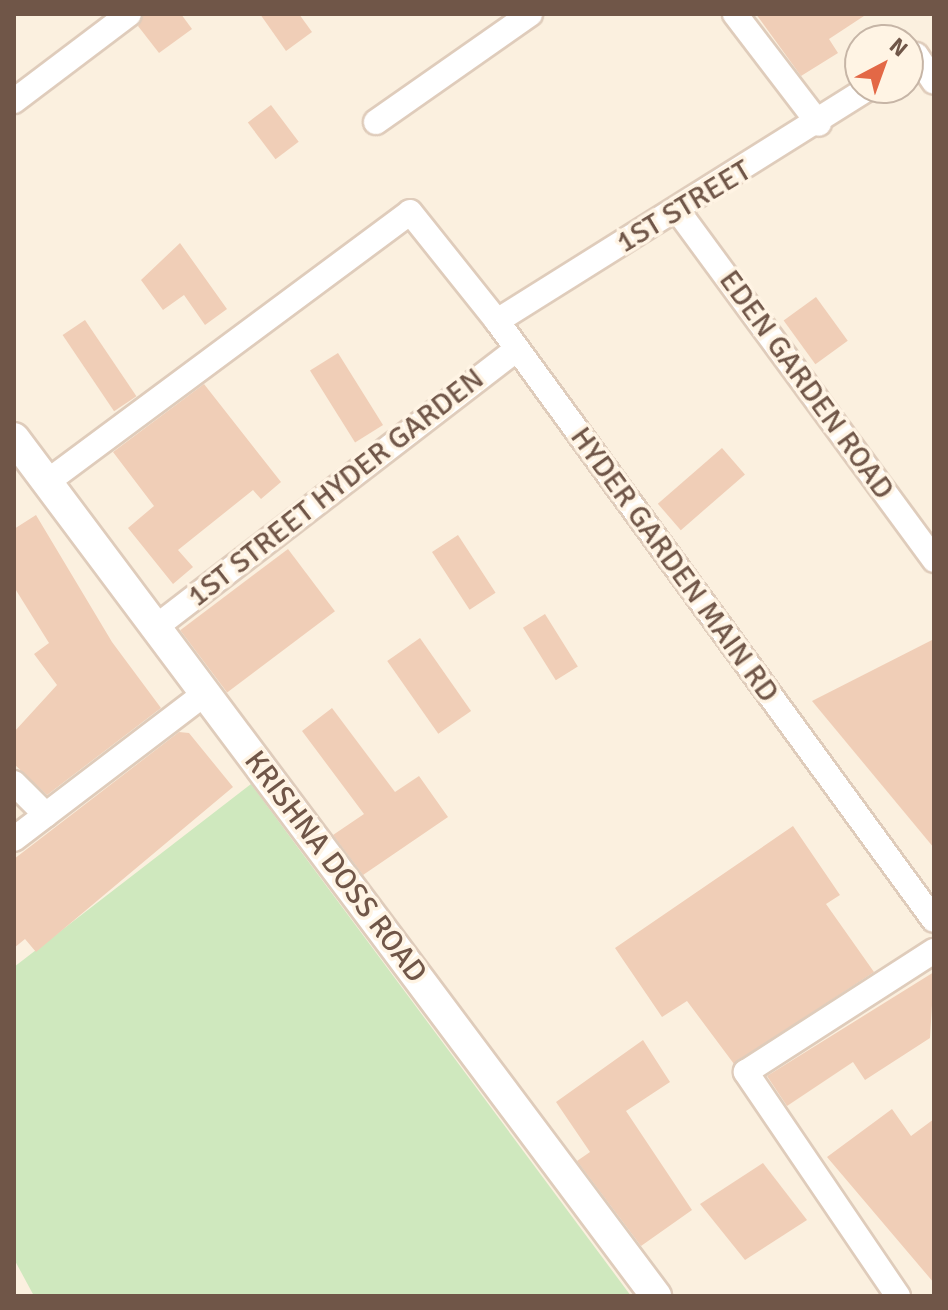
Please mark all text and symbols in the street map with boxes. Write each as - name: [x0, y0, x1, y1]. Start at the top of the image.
- north arrow: [844, 24, 924, 104]
- text: N: [884, 32, 913, 62]
- street label: 1ST STREET: [610, 153, 758, 261]
- street label: EDEN GARDEN ROAD: [711, 264, 901, 506]
- street label: 1ST STREET HYDER GARDEN: [181, 361, 491, 615]
- street label: HYDER GARDEN MAIN RD: [562, 420, 786, 710]
- street label: KRISHNA DOSS ROAD: [236, 744, 434, 990]

